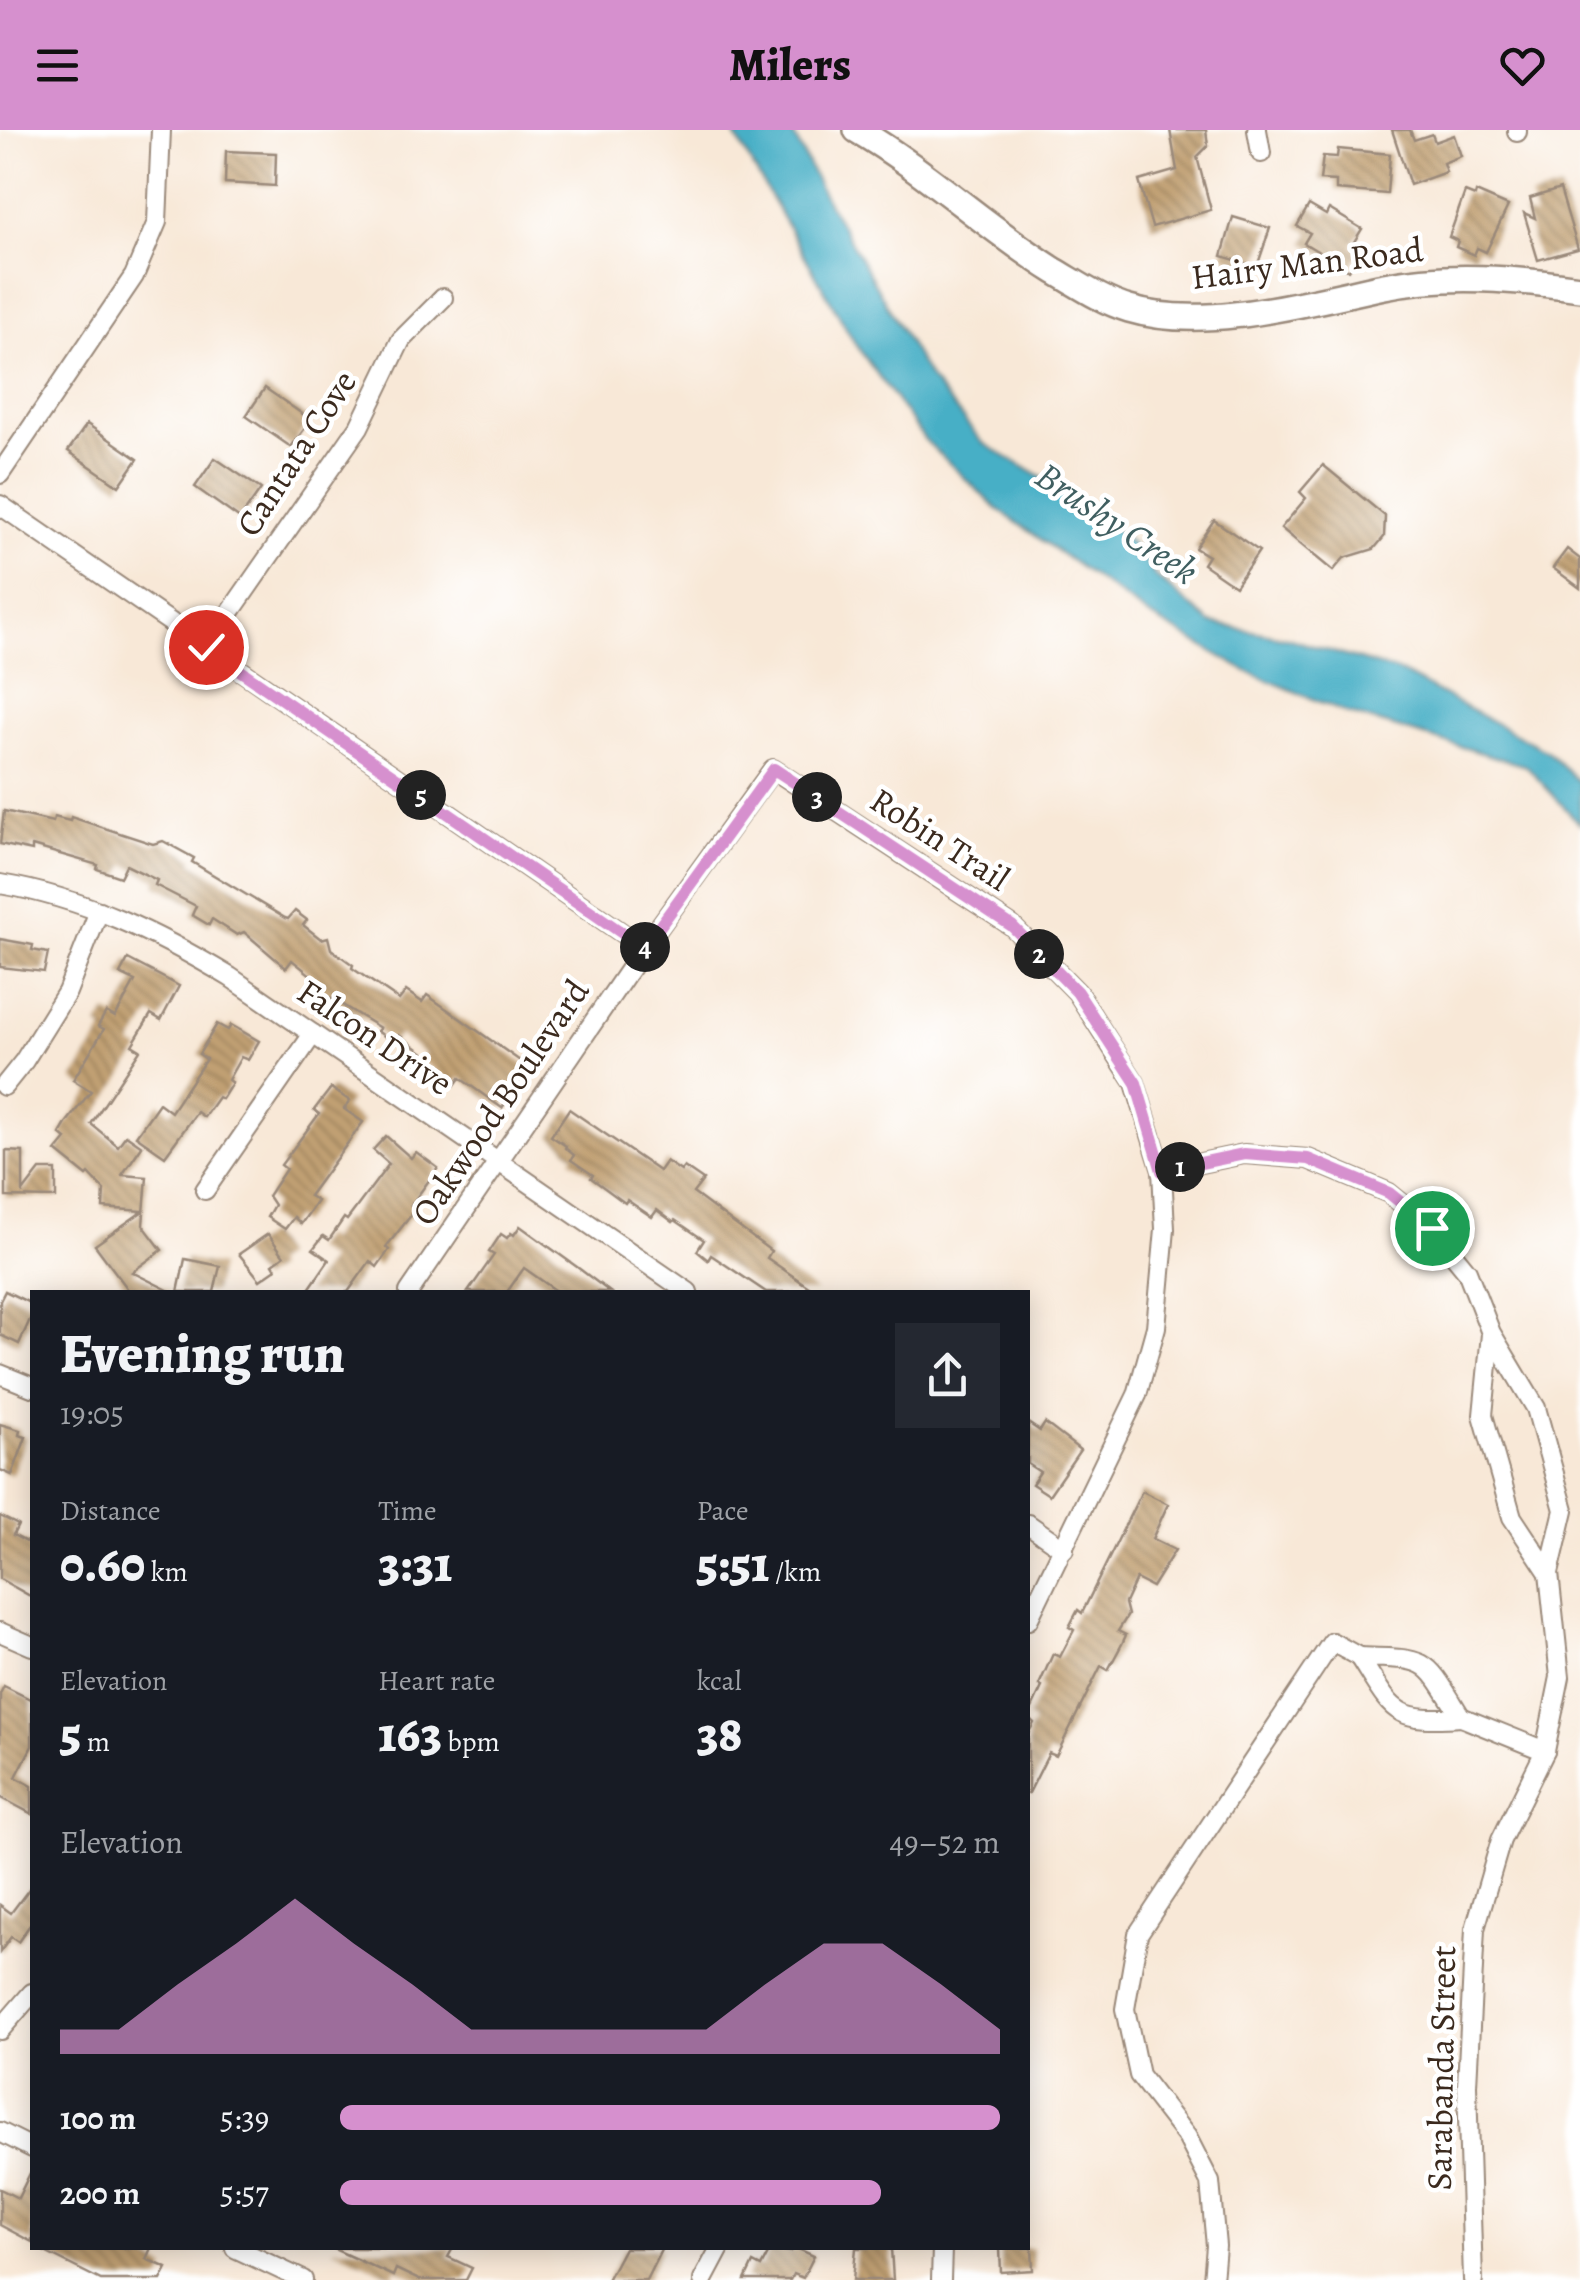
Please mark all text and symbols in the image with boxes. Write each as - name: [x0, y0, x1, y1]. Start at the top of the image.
- text: Milers: [729, 34, 851, 96]
- icon: menu: [30, 38, 85, 93]
- icon: heart: [1495, 38, 1550, 93]
- street label: Hairy Man Road: [1188, 225, 1426, 301]
- street label: Cantata Cove: [224, 361, 368, 545]
- water label: Brushy Creek: [1025, 449, 1209, 597]
- pin: [164, 605, 249, 690]
- icon: check: [179, 620, 234, 675]
- pin: 5: [396, 770, 446, 820]
- pin: 3: [792, 772, 842, 822]
- text: 5: [415, 776, 427, 814]
- street label: Robin Trail: [861, 776, 1019, 902]
- text: 3: [811, 778, 823, 816]
- pin: 4: [620, 922, 670, 972]
- text: 4: [638, 928, 652, 966]
- pin: 2: [1014, 929, 1064, 979]
- text: 2: [1032, 935, 1046, 973]
- street label: Falcon Drive: [288, 967, 462, 1107]
- street label: Oakwood Boulevard: [400, 969, 600, 1234]
- pin: 1: [1155, 1142, 1205, 1192]
- text: 1: [1175, 1148, 1185, 1186]
- pin: [1390, 1186, 1475, 1271]
- icon: arrive: [1405, 1201, 1460, 1256]
- text: Evening run: [60, 1316, 345, 1391]
- button: share: [895, 1323, 1000, 1428]
- text: 19:05: [60, 1391, 124, 1435]
- text: Distance: [60, 1492, 160, 1530]
- text: Time: [378, 1492, 437, 1530]
- text: Pace: [697, 1492, 749, 1530]
- text: 0.60: [60, 1530, 145, 1598]
- text: 3:31: [378, 1530, 452, 1598]
- text: 5:51: [697, 1530, 769, 1598]
- text: km: [145, 1553, 188, 1591]
- text: /km: [769, 1553, 821, 1591]
- text: Elevation: [60, 1662, 167, 1700]
- text: Heart rate: [378, 1662, 495, 1700]
- text: kcal: [697, 1662, 742, 1700]
- text: 5: [60, 1700, 81, 1768]
- text: 163: [378, 1700, 442, 1768]
- text: 38: [697, 1700, 742, 1768]
- text: m: [81, 1723, 110, 1761]
- text: bpm: [442, 1723, 500, 1761]
- text: Elevation: [60, 1820, 183, 1864]
- text: 49–52 m: [890, 1820, 1000, 1864]
- street label: Sarabanda Street: [1415, 1945, 1467, 2191]
- text: 100 m: [60, 2096, 136, 2140]
- text: 5:39: [220, 2096, 269, 2140]
- text: 200 m: [60, 2171, 140, 2215]
- text: 5:57: [220, 2171, 269, 2215]

